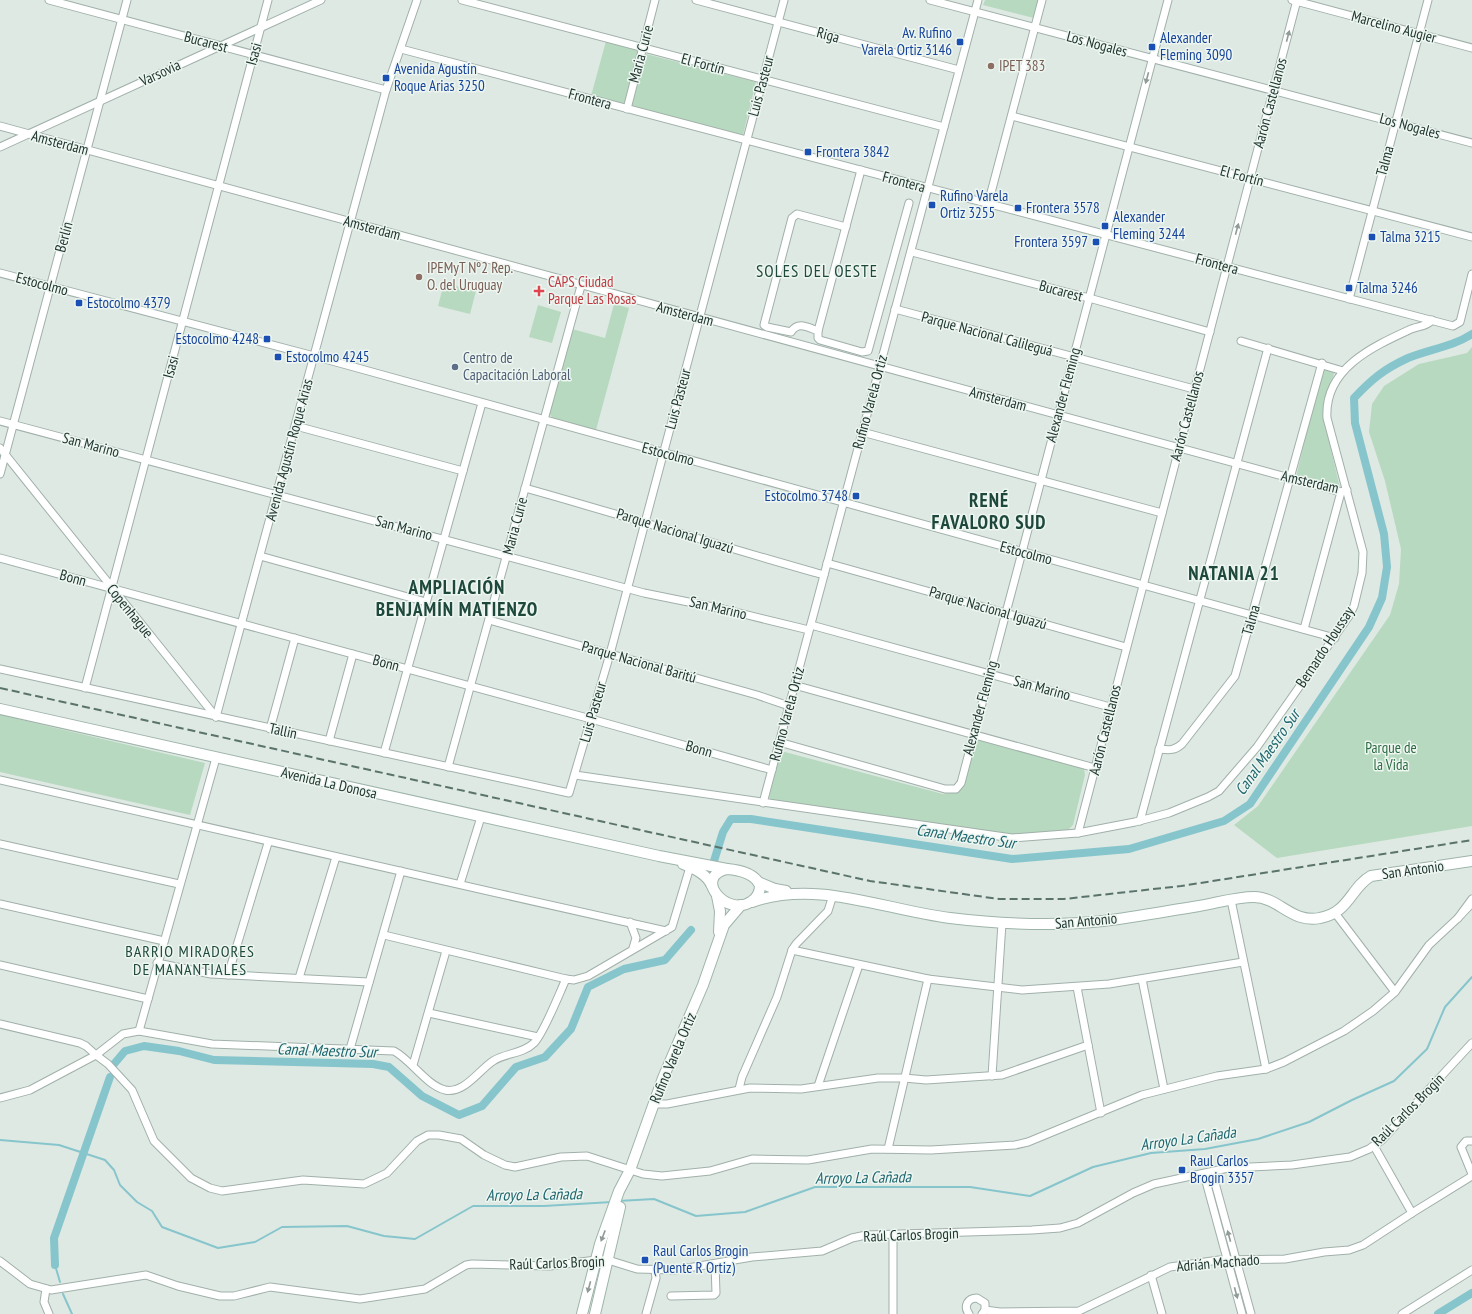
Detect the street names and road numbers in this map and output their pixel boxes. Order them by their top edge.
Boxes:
street label: Marcelino Augier [1350,6,1440,47]
street label: Riga [815,22,842,47]
street label: Maria Curie [624,23,657,85]
street label: Los Nogales [1065,26,1130,61]
street label: Bucarest [182,27,230,56]
street label: Isasi [241,40,266,67]
street label: El Fortín [679,49,727,78]
street label: Luis Pasteur [743,52,778,118]
street label: Varsovia [135,55,183,91]
street label: Aarón Castellanos [1248,56,1291,150]
street label: Frontera [567,84,614,113]
street label: Los Nogales [1378,108,1443,143]
street label: Amsterdam [29,126,91,159]
street label: Talma [1371,144,1398,178]
street label: El Fortín [1218,161,1266,190]
street label: Frontera [881,167,928,196]
street label: Amsterdam [341,211,403,244]
street label: Berlín [50,220,77,254]
street label: Frontera [1194,249,1241,278]
street label: Estocolmo [14,267,70,300]
street label: Bucarest [1037,276,1085,305]
street label: Amsterdam [654,297,716,330]
street label: Parque Nacional Calileguá [919,307,1055,360]
street label: Alexander Fleming [1041,345,1084,444]
street label: Isasi [158,353,183,380]
street label: Rufino Varela Ortiz [848,353,891,451]
street label: Luis Pasteur [660,365,695,431]
street label: Aarón Castellanos [1165,369,1208,463]
street label: Avenida Agustín Roque Arias [260,377,317,523]
street label: Amsterdam [967,382,1029,415]
street label: San Marino [61,428,122,461]
street label: Estocolmo [640,437,696,470]
street label: Amsterdam [1279,466,1341,497]
street label: Maria Curie [498,495,531,557]
street label: Parque Nacional Iguazú [614,504,736,557]
street label: San Marino [374,511,435,544]
street label: Estocolmo [998,536,1054,569]
street label: Bonn [58,565,88,590]
street label: Copenhague [103,580,158,642]
street label: Parque Nacional Iguazú [927,582,1049,633]
street label: San Marino [688,592,749,623]
street label: Talma [1237,602,1264,637]
street label: Bernardo Houssay [1291,602,1358,691]
street label: Parque Nacional Baritú [580,636,699,687]
street label: Bonn [371,650,401,675]
street label: Alexander Fleming [958,658,1001,757]
street label: Rufino Varela Ortiz [765,665,808,763]
street label: San Marino [1012,671,1073,704]
street label: Luis Pasteur [575,678,610,744]
street label: Aarón Castellanos [1084,683,1125,777]
street label: Tallin [267,718,299,743]
street label: Bonn [684,736,715,761]
street label: Avenida La Donosa [279,762,379,803]
street label: San Antonio [1381,856,1445,883]
street label: San Antonio [1054,908,1118,933]
street label: Rufino Varela Ortiz [645,1009,700,1106]
street label: Raúl Carlos Brogin [1367,1069,1448,1150]
street label: Raúl Carlos Brogin [863,1223,959,1246]
street label: Adrián Machado [1176,1249,1260,1276]
street label: Raúl Carlos Brogin [509,1251,605,1274]

